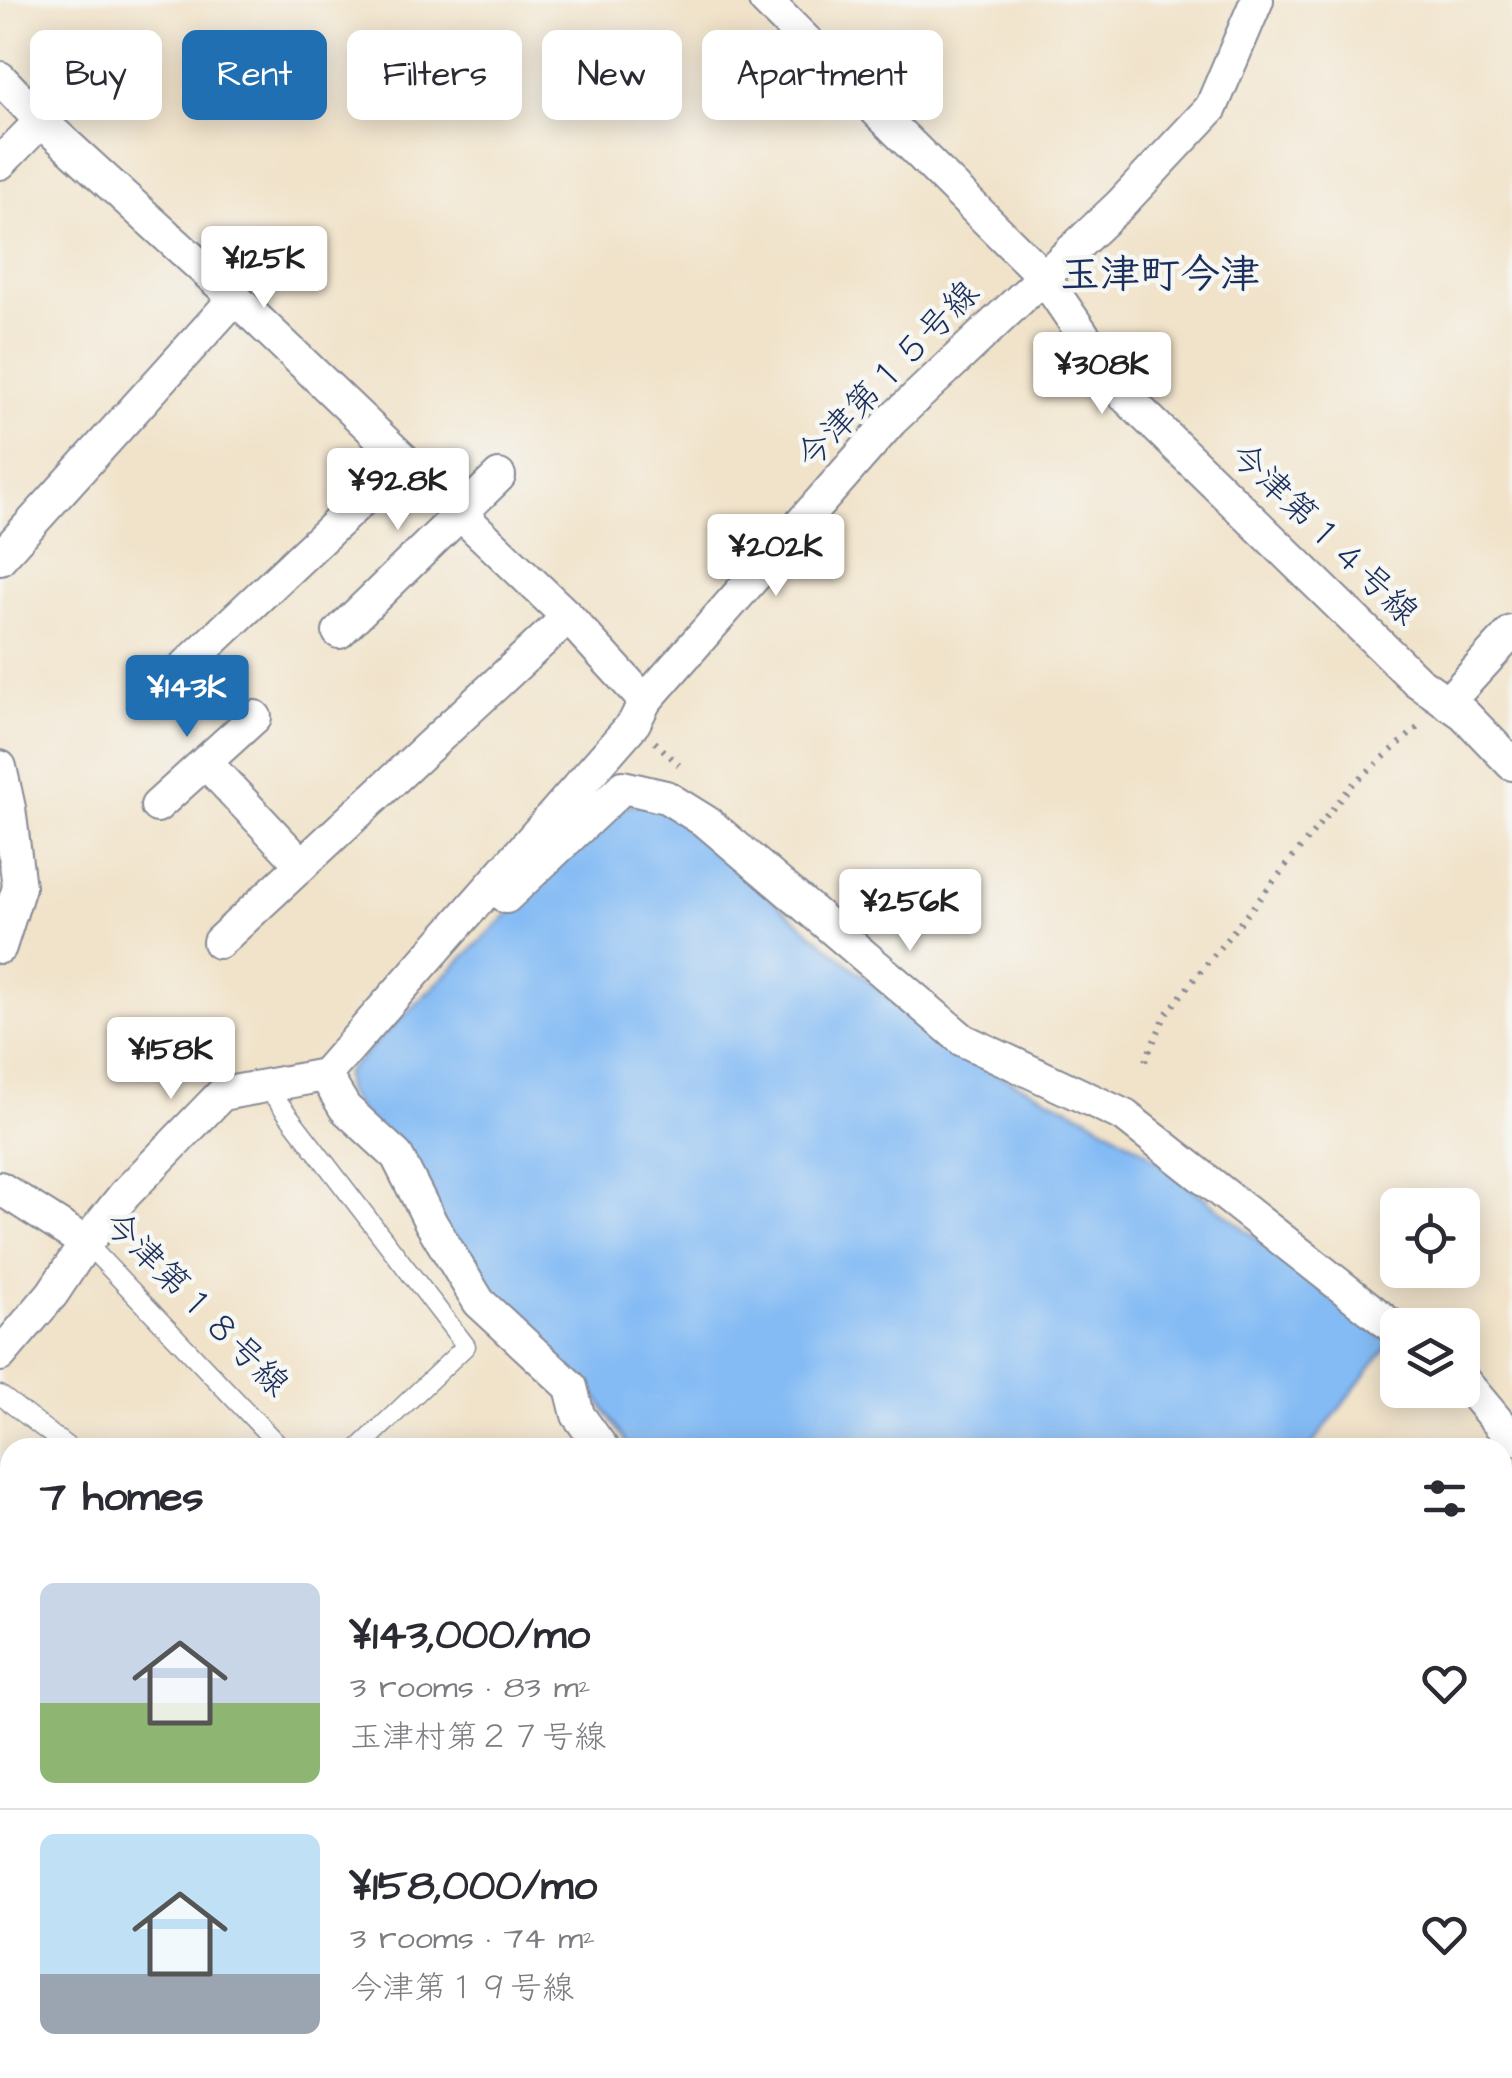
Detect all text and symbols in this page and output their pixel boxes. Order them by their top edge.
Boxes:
chip: Buy [30,30,162,120]
chip: Rent [182,30,327,120]
chip: Filters [347,30,522,120]
chip: New [542,30,682,120]
chip: Apartment [702,30,943,120]
pin: ¥125K [194,226,334,311]
text: ¥125K [223,236,305,281]
district label: 玉津町今津 [1060,248,1260,303]
street label: 今津第１５号線 [785,270,991,480]
pin: ¥308K [1032,332,1172,417]
text: ¥308K [1055,342,1149,387]
street label: 今津第１４号線 [1219,431,1429,637]
pin: ¥92.8K [317,448,479,533]
text: ¥92.8K [349,458,447,503]
pin: ¥202K [706,514,846,599]
text: ¥202K [729,524,823,569]
pin: ¥143K [117,655,257,740]
text: ¥143K [148,665,226,710]
pin: ¥256K [840,869,980,954]
text: ¥256K [861,879,959,924]
pin: ¥158K [101,1017,241,1102]
text: ¥158K [129,1027,213,1072]
map controls [1380,1188,1480,1408]
button: locate [1380,1188,1480,1288]
street label: 今津第１８号線 [92,1200,300,1408]
button: layers [1380,1308,1480,1408]
text: 7 homes [40,1469,204,1527]
icon: filters [1417,1471,1472,1526]
text: ¥143,000/mo [350,1607,590,1665]
icon: home [120,1623,240,1743]
icon: heart [1417,1656,1472,1711]
text: 3 rooms · 83 m² [350,1665,591,1710]
text: 玉津村第２７号線 [350,1715,606,1760]
text: ¥158,000/mo [350,1858,597,1916]
icon: home [120,1874,240,1994]
icon: heart [1417,1907,1472,1962]
text: 3 rooms · 74 m² [350,1916,595,1961]
text: 今津第１９号線 [350,1966,574,2011]

